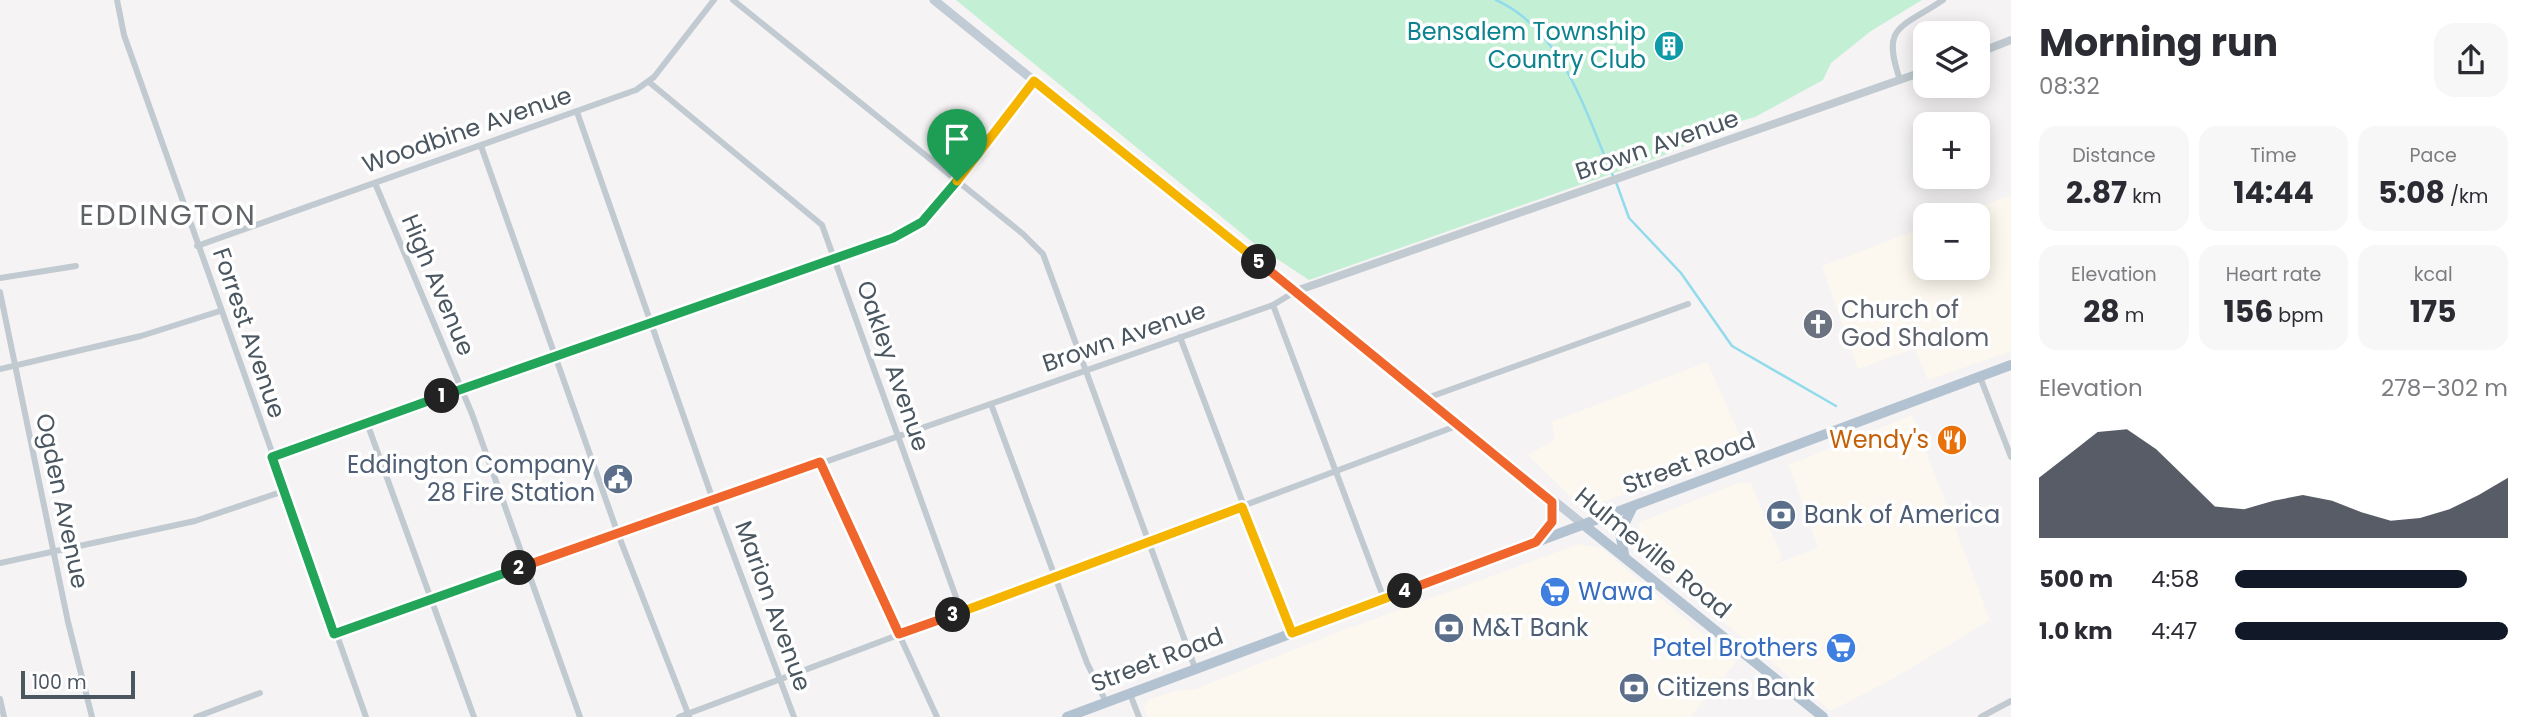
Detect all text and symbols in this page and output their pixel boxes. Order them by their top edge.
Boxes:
place label: Bensalem Township Country Club [1407,15,1646,76]
text: Morning run [2039,16,2278,69]
map controls [1913,21,1990,280]
button: layers [1913,21,1990,98]
button: share [2434,23,2508,97]
building icon: Bensalem Township Country Club [1652,29,1686,63]
text: 08:32 [2039,70,2100,102]
street label: Woodbine Avenue [358,78,576,181]
street label: Brown Avenue [1571,101,1743,188]
pin [927,109,987,181]
button: + [1913,112,1990,189]
icon: arrive [938,120,976,158]
text: Distance [2072,142,2155,169]
text: Time [2250,142,2297,169]
text: Pace [2410,142,2457,169]
text: 2.87 [2066,171,2127,214]
text: 14:44 [2233,171,2314,214]
text: 5:08 [2378,171,2445,214]
text: km [2127,183,2162,210]
text: /km [2445,183,2488,210]
district label: EDDINGTON [79,196,257,235]
button: − [1913,203,1990,280]
street label: High Avenue [394,209,483,361]
street label: Forrest Avenue [205,243,294,422]
pin: 5 [1242,244,1276,280]
text: 5 [1252,248,1265,275]
text: Elevation [2071,261,2157,288]
text: Heart rate [2226,261,2321,288]
text: kcal [2414,261,2453,288]
street label: Oakley Avenue [849,276,938,455]
text: 28 [2083,290,2120,333]
text: 156 [2223,290,2273,333]
text: 175 [2410,290,2457,333]
street label: Brown Avenue [1038,293,1210,380]
place label: Church of God Shalom [1841,293,1989,354]
text: m [2120,302,2144,329]
text: bpm [2273,302,2324,329]
church icon: Church of God Shalom [1801,307,1835,341]
text: Elevation [2039,372,2143,404]
text: 278–302 m [2381,372,2508,404]
pin: 1 [424,378,460,414]
text: 1 [438,382,445,409]
street label: Ogden Avenue [28,410,97,591]
street label: Street Road [1618,423,1760,502]
place label: Wendy's [1829,423,1929,456]
restaurant icon: Wendy's [1935,423,1969,457]
place label: Eddington Company 28 Fire Station [347,448,595,509]
public building icon: Eddington Company 28 Fire Station [601,462,635,496]
street label: Hulmeville Road [1568,479,1738,626]
bank icon: Bank of America [1764,498,1798,532]
place label: Bank of America [1804,498,2000,531]
street label: Marion Avenue [727,516,820,696]
pin: 2 [502,550,536,586]
text: 2 [513,554,524,581]
text: 500 m [2039,563,2113,595]
text: 4:58 [2151,563,2199,595]
pin: 4 [1388,574,1422,608]
supermarket icon: Wawa [1538,575,1572,609]
place label: Wawa [1578,575,1654,608]
text: 4 [1398,577,1411,604]
pin: 3 [936,598,970,632]
text: 3 [947,601,958,628]
bank icon: M&T Bank [1432,611,1466,645]
place label: M&T Bank [1472,611,1589,644]
text: 1.0 km [2039,615,2113,647]
text: 4:47 [2151,615,2197,647]
street label: Street Road [1086,619,1228,700]
place label: Patel Brothers [1652,631,1818,664]
supermarket icon: Patel Brothers [1824,631,1858,665]
scale bar [21,668,135,700]
text: 100 m [32,669,87,696]
bank icon: Citizens Bank [1617,671,1651,705]
place label: Citizens Bank [1657,671,1815,704]

